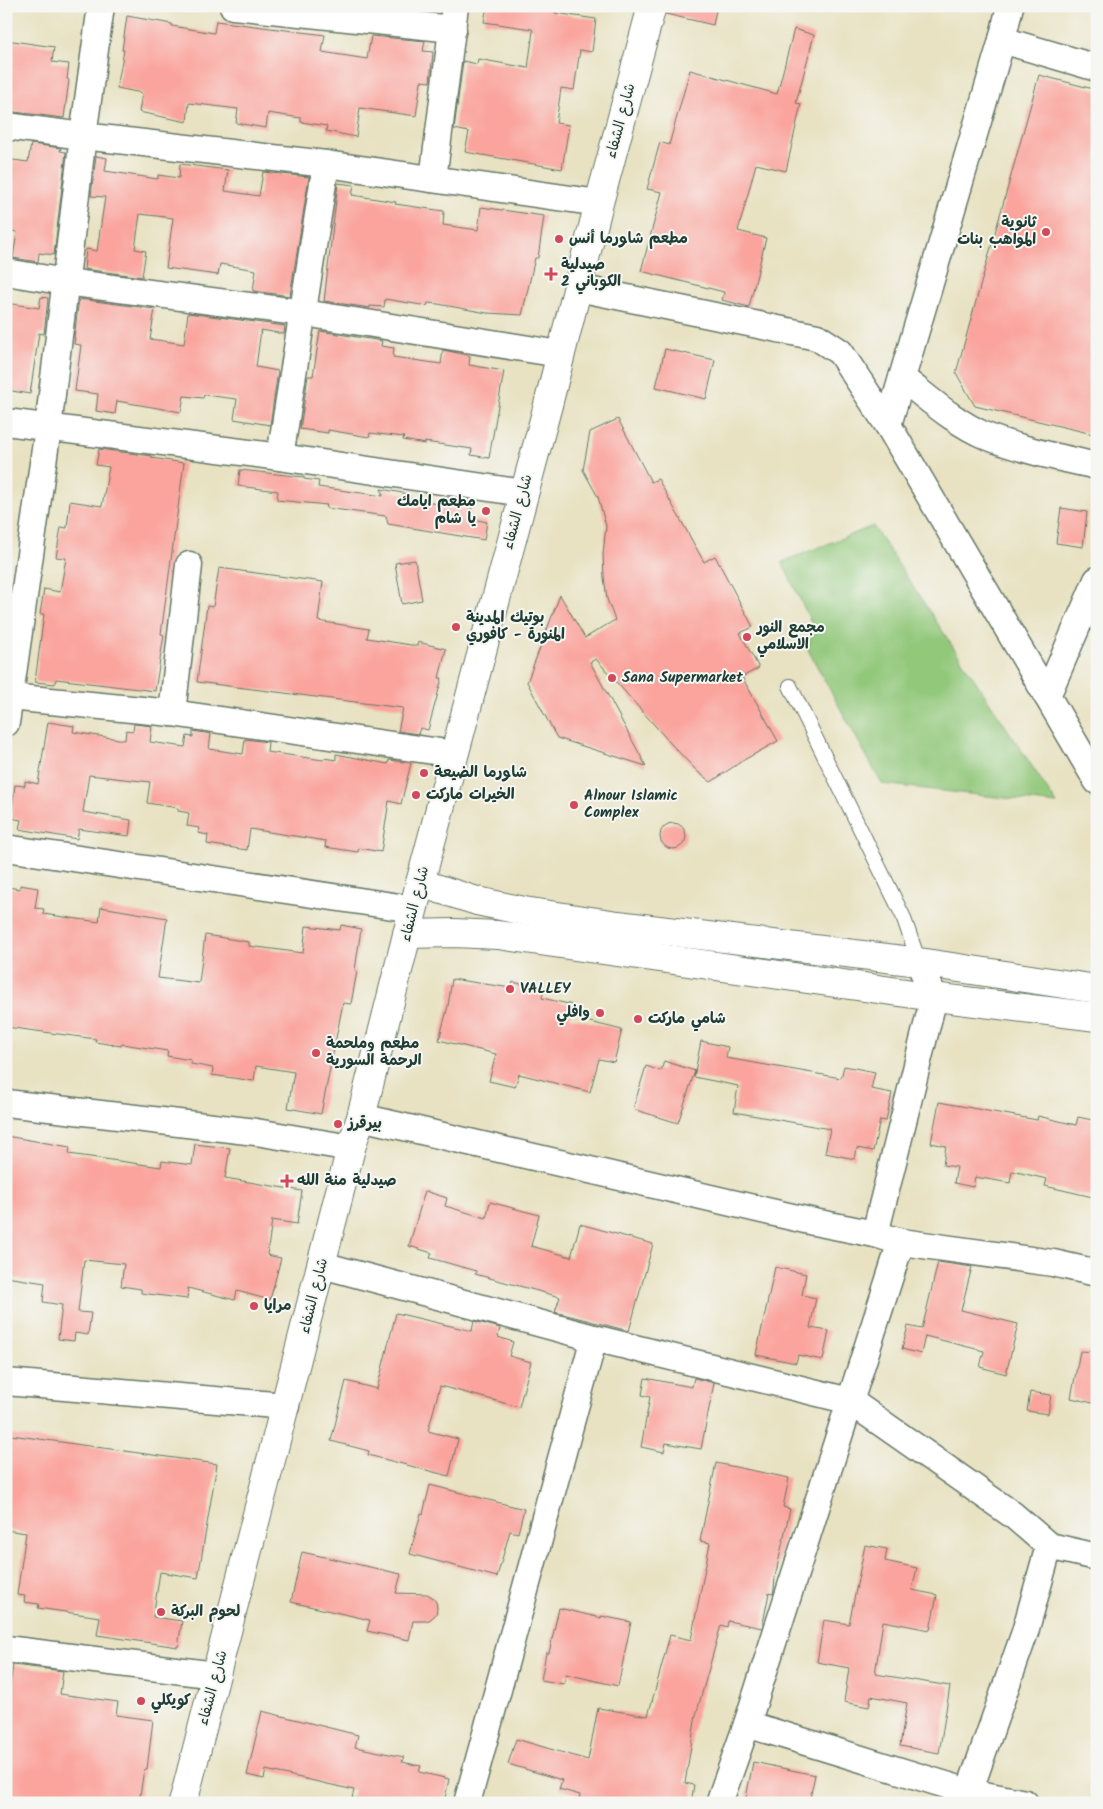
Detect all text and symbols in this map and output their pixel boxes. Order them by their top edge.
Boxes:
street label: شارع الشفاء [599,81,643,161]
place label: ثانوية المواهب بنات [957,211,1038,252]
marker: ثانوية المواهب بنات [1040,226,1052,238]
place label: مطعم شاورما أنس [569,227,688,251]
marker: مطعم شاورما أنس [553,233,565,245]
place label: صيدلية الكوباني 2 [561,253,621,295]
marker: صيدلية الكوباني 2 [545,268,557,280]
street label: شارع الشفاء [496,472,540,552]
place label: مطعم ايامك يا شام [397,490,477,531]
marker: مطعم ايامك يا شام [480,505,492,517]
place label: بوتيك المدينة المنورة - كافوري [466,606,565,647]
place label: مجمع النور الاسلامي [755,616,825,658]
marker: بوتيك المدينة المنورة - كافوري [450,621,462,633]
marker: مجمع النور الاسلامي [741,631,753,643]
place label: Sana Supermarket [622,666,743,690]
marker: Sana Supermarket [606,672,618,684]
place label: شاورما الضيعة [434,761,527,785]
marker: شاورما الضيعة [418,767,430,779]
place label: الخيرات ماركت [426,783,515,807]
place label: Alnour Islamic Complex [584,784,678,825]
marker: الخيرات ماركت [410,789,422,801]
marker: Alnour Islamic Complex [568,799,580,811]
street label: شارع الشفاء [394,864,436,944]
place label: VALLEY [520,977,572,1001]
marker: VALLEY [504,983,516,995]
place label: وافلي [556,1001,590,1026]
marker: وافلي [594,1007,606,1019]
place label: شامي ماركت [648,1007,726,1032]
marker: شامي ماركت [632,1013,644,1025]
place label: مطعم وملحمة الرحمة السورية [326,1032,422,1073]
marker: مطعم وملحمة الرحمة السورية [310,1047,322,1059]
place label: بيرقرز [346,1112,382,1136]
marker: بيرقرز [332,1118,344,1130]
place label: صيدلية منة الله [297,1169,396,1193]
marker: صيدلية منة الله [281,1175,293,1187]
street label: شارع الشفاء [293,1256,335,1336]
place label: مرايا [264,1294,292,1318]
marker: مرايا [248,1300,260,1312]
place label: لحوم البركة [171,1600,240,1624]
marker: لحوم البركة [155,1606,167,1618]
street label: شارع الشفاء [191,1648,235,1728]
place label: كويكلي [151,1689,191,1714]
marker: كويكلي [135,1695,147,1707]

